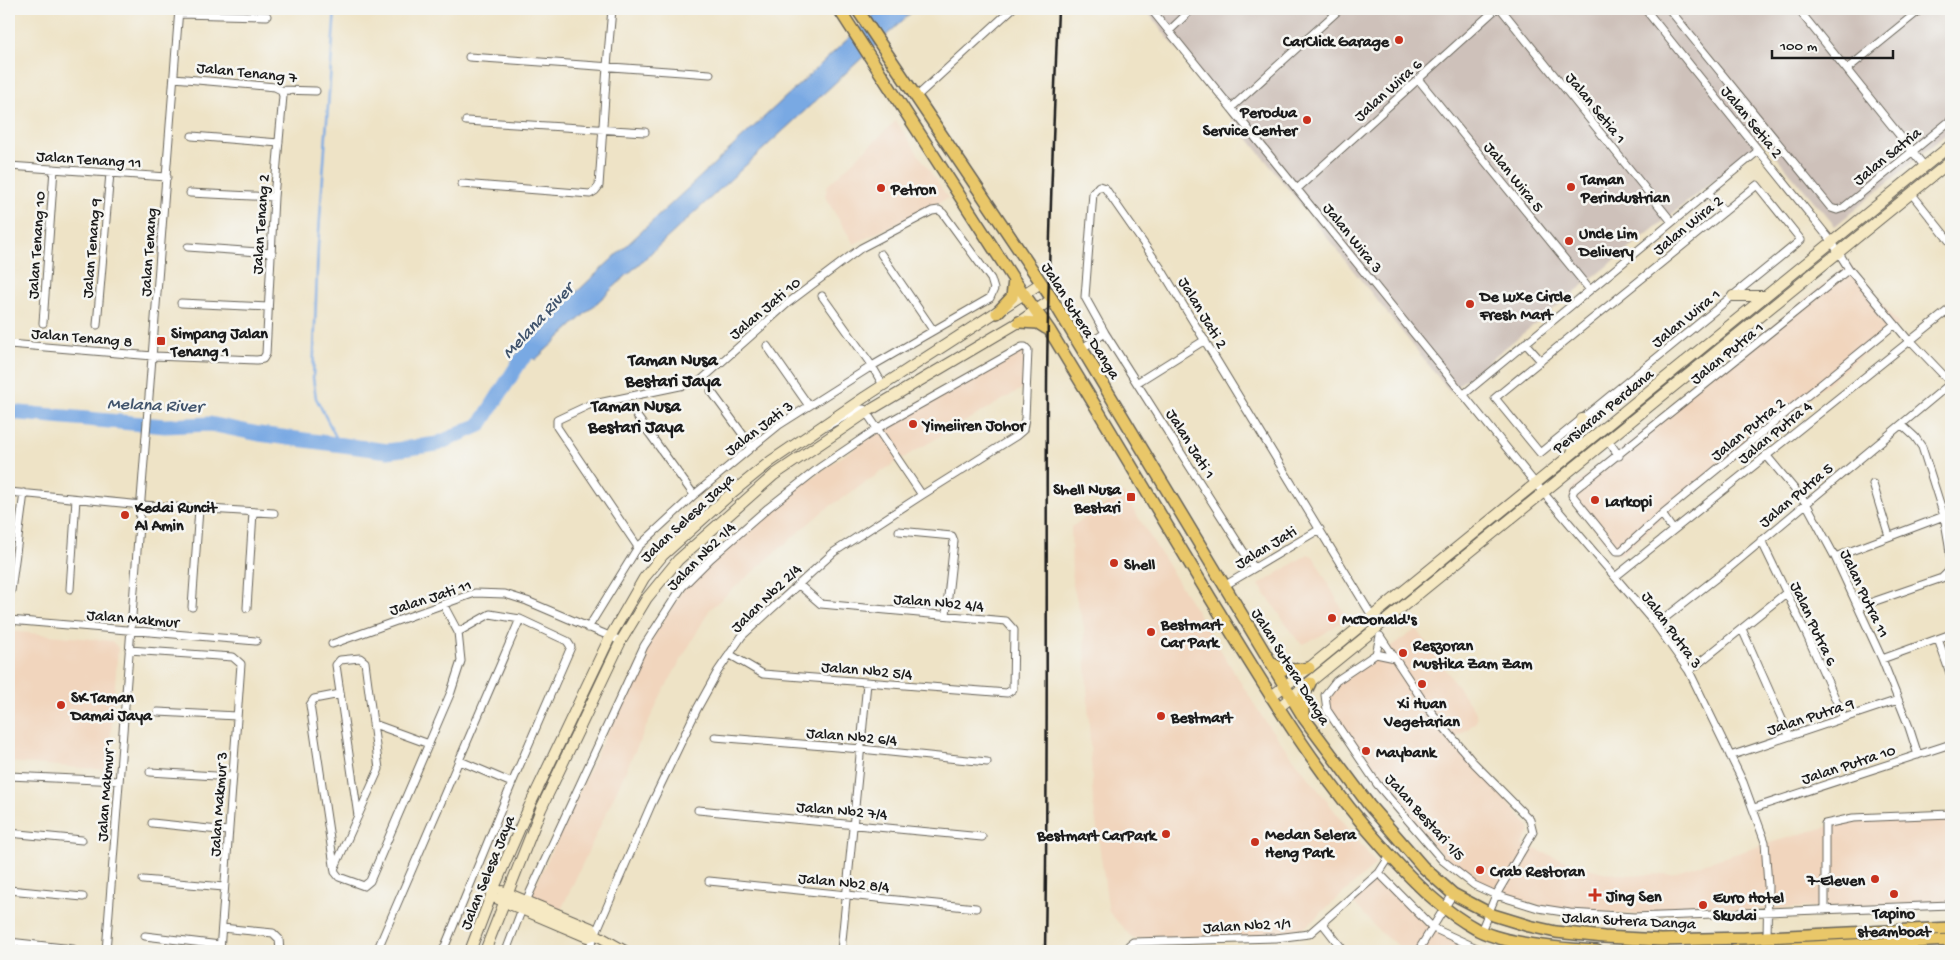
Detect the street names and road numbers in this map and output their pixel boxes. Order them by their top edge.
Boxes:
street label: Jalan Wira 6 [1352,56,1428,127]
street label: Jalan Tenang 7 [195,60,298,89]
street label: Jalan Setia 1 [1560,70,1629,149]
street label: Jalan Setia 2 [1715,83,1785,163]
street label: Jalan Satria [1850,124,1927,191]
street label: Jalan Wira 5 [1478,139,1546,217]
street label: Jalan Tenang 11 [35,148,142,175]
street label: Jalan Tenang 2 [250,173,275,275]
street label: Jalan Tenang 10 [25,191,52,300]
street label: Jalan Wira 2 [1650,193,1728,261]
street label: Jalan Tenang 9 [80,197,107,299]
street label: Jalan Wira 3 [1317,200,1385,278]
street label: Jalan Tenang [138,207,163,297]
street label: Jalan Sutera Danga [1035,260,1123,385]
street label: Jalan Jati 10 [726,274,806,345]
street label: Jalan Jati 2 [1172,275,1230,353]
street label: Jalan Wira 1 [1649,286,1725,353]
street label: Jalan Putra 1 [1688,319,1769,390]
street label: Jalan Tenang 8 [30,326,133,353]
street label: Persiaran Perdana [1549,365,1659,460]
street label: Jalan Putra 2 [1708,395,1790,466]
street label: Jalan Jati 3 [722,398,798,462]
street label: Jalan Putra 4 [1735,398,1817,469]
street label: Jalan Jati 1 [1160,406,1218,483]
street label: Jalan Putra 5 [1756,460,1838,533]
street label: Jalan Selesa Jaya [638,470,740,568]
street label: Jalan Nb2 1/4 [664,519,741,596]
street label: Jalan Jati [1233,523,1301,575]
street label: Jalan Putra 11 [1834,547,1892,642]
street label: Jalan Nb2 2/4 [728,561,807,638]
street label: Jalan Jati 11 [388,577,475,622]
street label: Jalan Putra 6 [1784,579,1840,670]
street label: Jalan Putra 3 [1636,589,1705,673]
street label: Jalan Nb2 4/4 [893,591,985,618]
street label: Jalan Sutera Danga [1245,606,1333,731]
street label: Jalan Makmur [86,607,181,634]
street label: Jalan Nb2 5/4 [820,659,914,686]
street label: Jalan Putra 9 [1765,695,1857,741]
street label: Jalan Nb2 6/4 [805,725,898,752]
street label: Jalan Makmur 1 [94,738,121,842]
street label: Jalan Putra 10 [1800,742,1899,790]
street label: Jalan Makmur 3 [207,751,234,857]
street label: Jalan Bestari 1/5 [1379,771,1467,866]
street label: Jalan Nb2 7/4 [795,799,888,826]
street label: Jalan Selesa Jaya [458,812,521,933]
street label: Jalan Nb2 8/4 [797,870,891,899]
street label: Jalan Sutera Danga [1561,909,1697,936]
street label: Jalan Nb2 1/1 [1203,916,1292,939]

